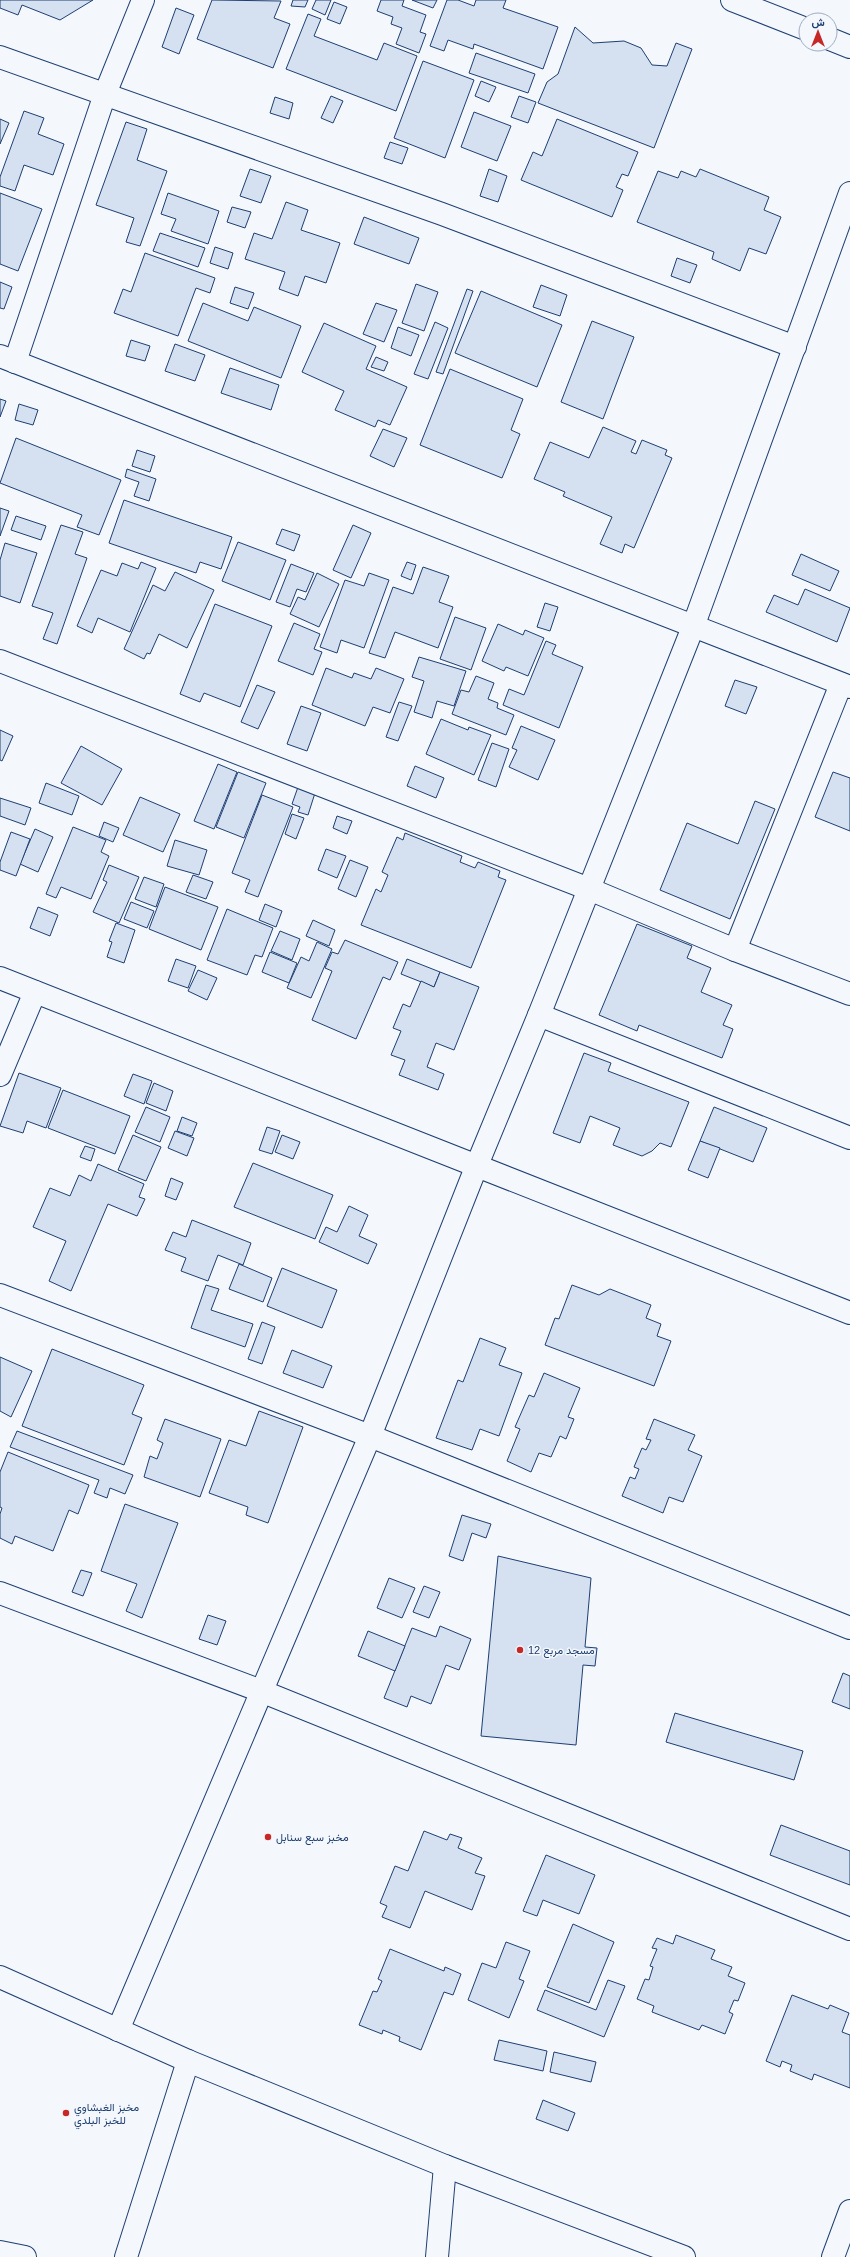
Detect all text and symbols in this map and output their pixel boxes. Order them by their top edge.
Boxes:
north arrow [798,12,838,52]
text: ش [811,16,825,29]
place label: مسجد مربع 12 [528,1644,595,1658]
marker: مسجد مربع 12 [515,1645,525,1655]
place label: مخبز سبع سنابل [276,1831,349,1845]
marker: مخبز سبع سنابل [263,1832,273,1842]
place label: مخبز الغبشاوي للخبز البلدي [74,2101,139,2130]
marker: مخبز الغبشاوي للخبز البلدي [61,2108,71,2118]

